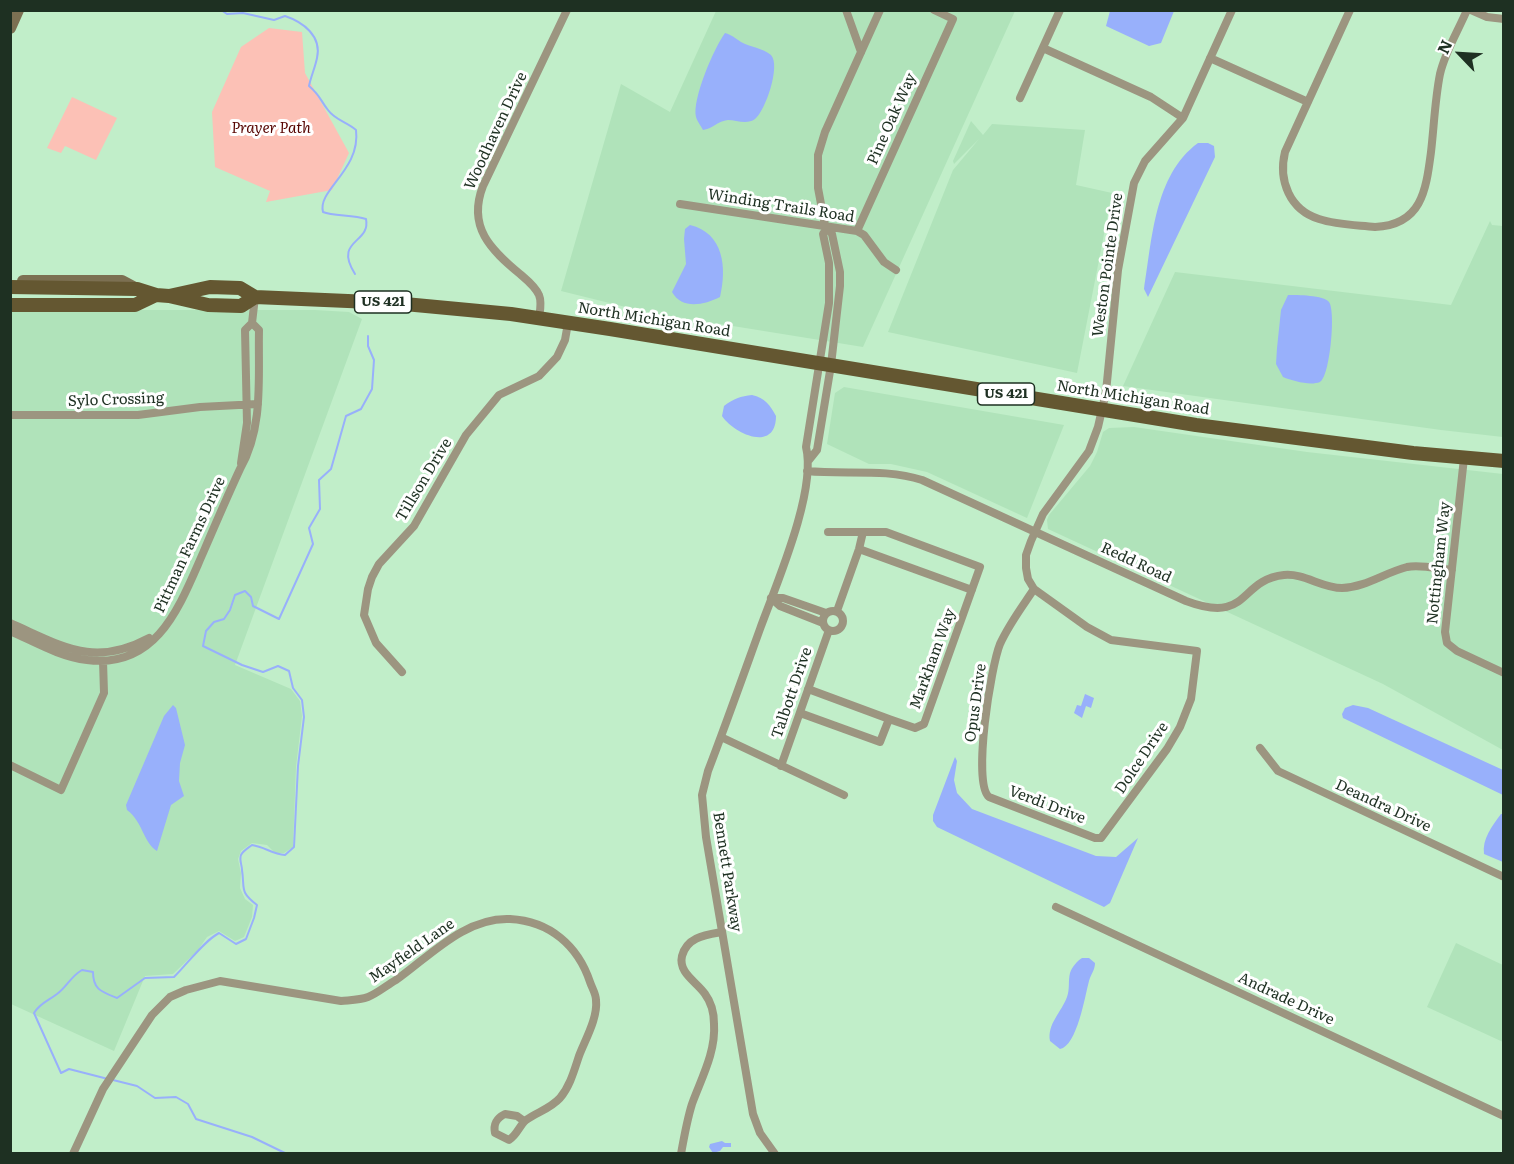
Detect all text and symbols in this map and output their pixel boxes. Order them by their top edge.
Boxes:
north arrow [1430,24,1490,84]
text: N [1430,35,1457,58]
street label: Woodhaven Drive [461,69,531,193]
street label: Pine Oak Way [864,70,920,168]
park label: Prayer Path [231,120,311,138]
street label: Winding Trails Road [706,185,856,227]
street label: Weston Pointe Drive [1089,192,1127,338]
road number: US 421 [354,291,412,313]
street label: North Michigan Road [576,299,732,341]
street label: North Michigan Road [1055,377,1211,419]
road number: US 421 [978,383,1034,405]
street label: Sylo Crossing [68,389,164,411]
street label: Tillson Drive [392,435,456,525]
street label: Pittman Farms Drive [151,474,229,616]
street label: Nottingham Way [1424,501,1454,625]
street label: Redd Road [1098,539,1174,587]
street label: Markham Way [906,606,960,712]
street label: Talbott Drive [768,645,816,741]
street label: Opus Drive [962,662,990,744]
street label: Dolce Drive [1111,719,1173,797]
street label: Deandra Drive [1332,776,1434,836]
street label: Verdi Drive [1006,782,1088,828]
street label: Bennett Parkway [709,811,745,933]
street label: Mayfield Lane [366,915,458,987]
street label: Andrade Drive [1235,969,1337,1029]

